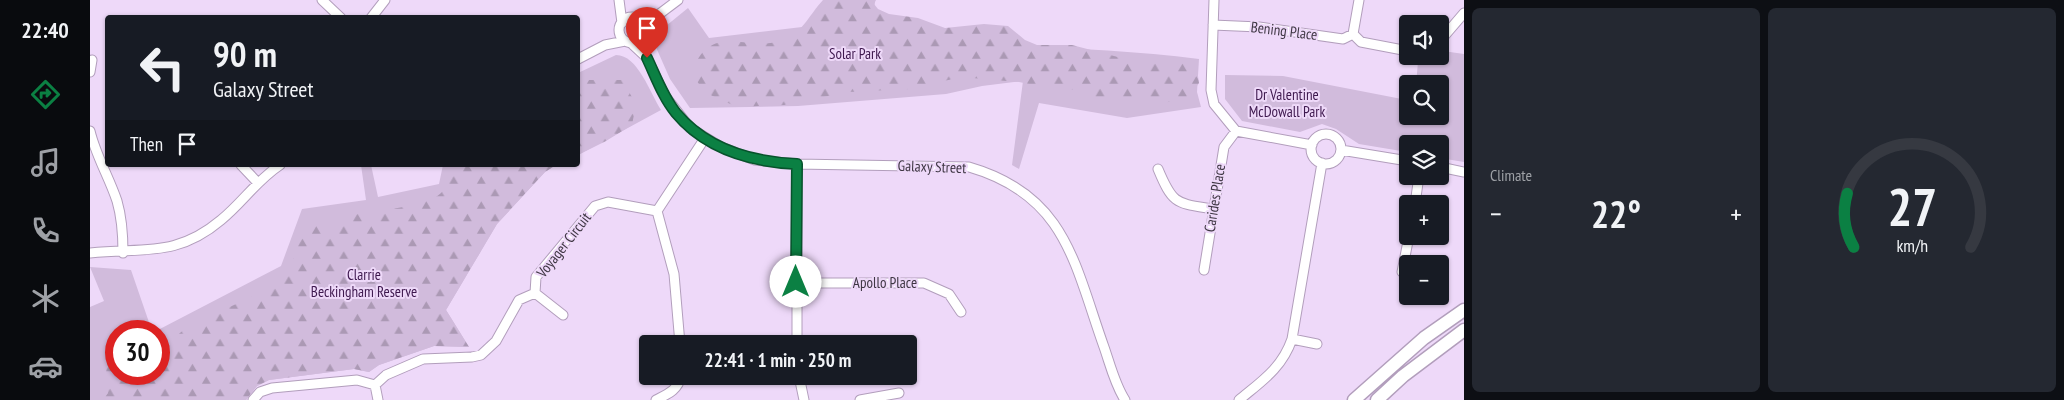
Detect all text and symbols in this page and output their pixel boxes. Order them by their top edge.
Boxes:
pin [626,7,668,58]
icon: arrive [633,14,661,42]
map controls [1399,15,1449,305]
button: sound [1399,15,1449,65]
text: 22:40 [21,16,69,44]
street label: Bening Place [1250,17,1318,44]
text: 90 m [213,31,277,77]
icon: left [130,35,195,100]
park label: Solar Park [829,44,881,63]
text: Galaxy Street [213,75,313,103]
button: search [1399,75,1449,125]
icon: directions [28,77,63,112]
park label: Dr Valentine McDowall Park [1249,85,1325,121]
icon: arrive [173,130,201,158]
text: Then [130,132,163,156]
button: layers [1399,135,1449,185]
icon: music [28,145,63,180]
street label: Galaxy Street [897,156,967,177]
street label: Carides Place [1200,163,1229,233]
text: Climate [1490,165,1532,185]
text: 27 [1887,173,1937,240]
text: 22° [1591,189,1641,238]
button: + [1399,195,1449,245]
text: − [1490,195,1502,232]
text: + [1730,195,1742,232]
street label: Voyager Circuit [532,208,595,282]
icon: phone [28,213,63,248]
text: km/h [1896,234,1928,257]
position arrow [769,255,821,307]
button: − [1399,255,1449,305]
park label: Clarrie Beckingham Reserve [311,265,417,301]
street label: Apollo Place [853,273,917,292]
icon: climate [28,281,63,316]
speed limit sign: 30 [105,320,170,385]
text: 22:41 · 1 min · 250 m [705,348,851,372]
icon: car [28,349,63,384]

